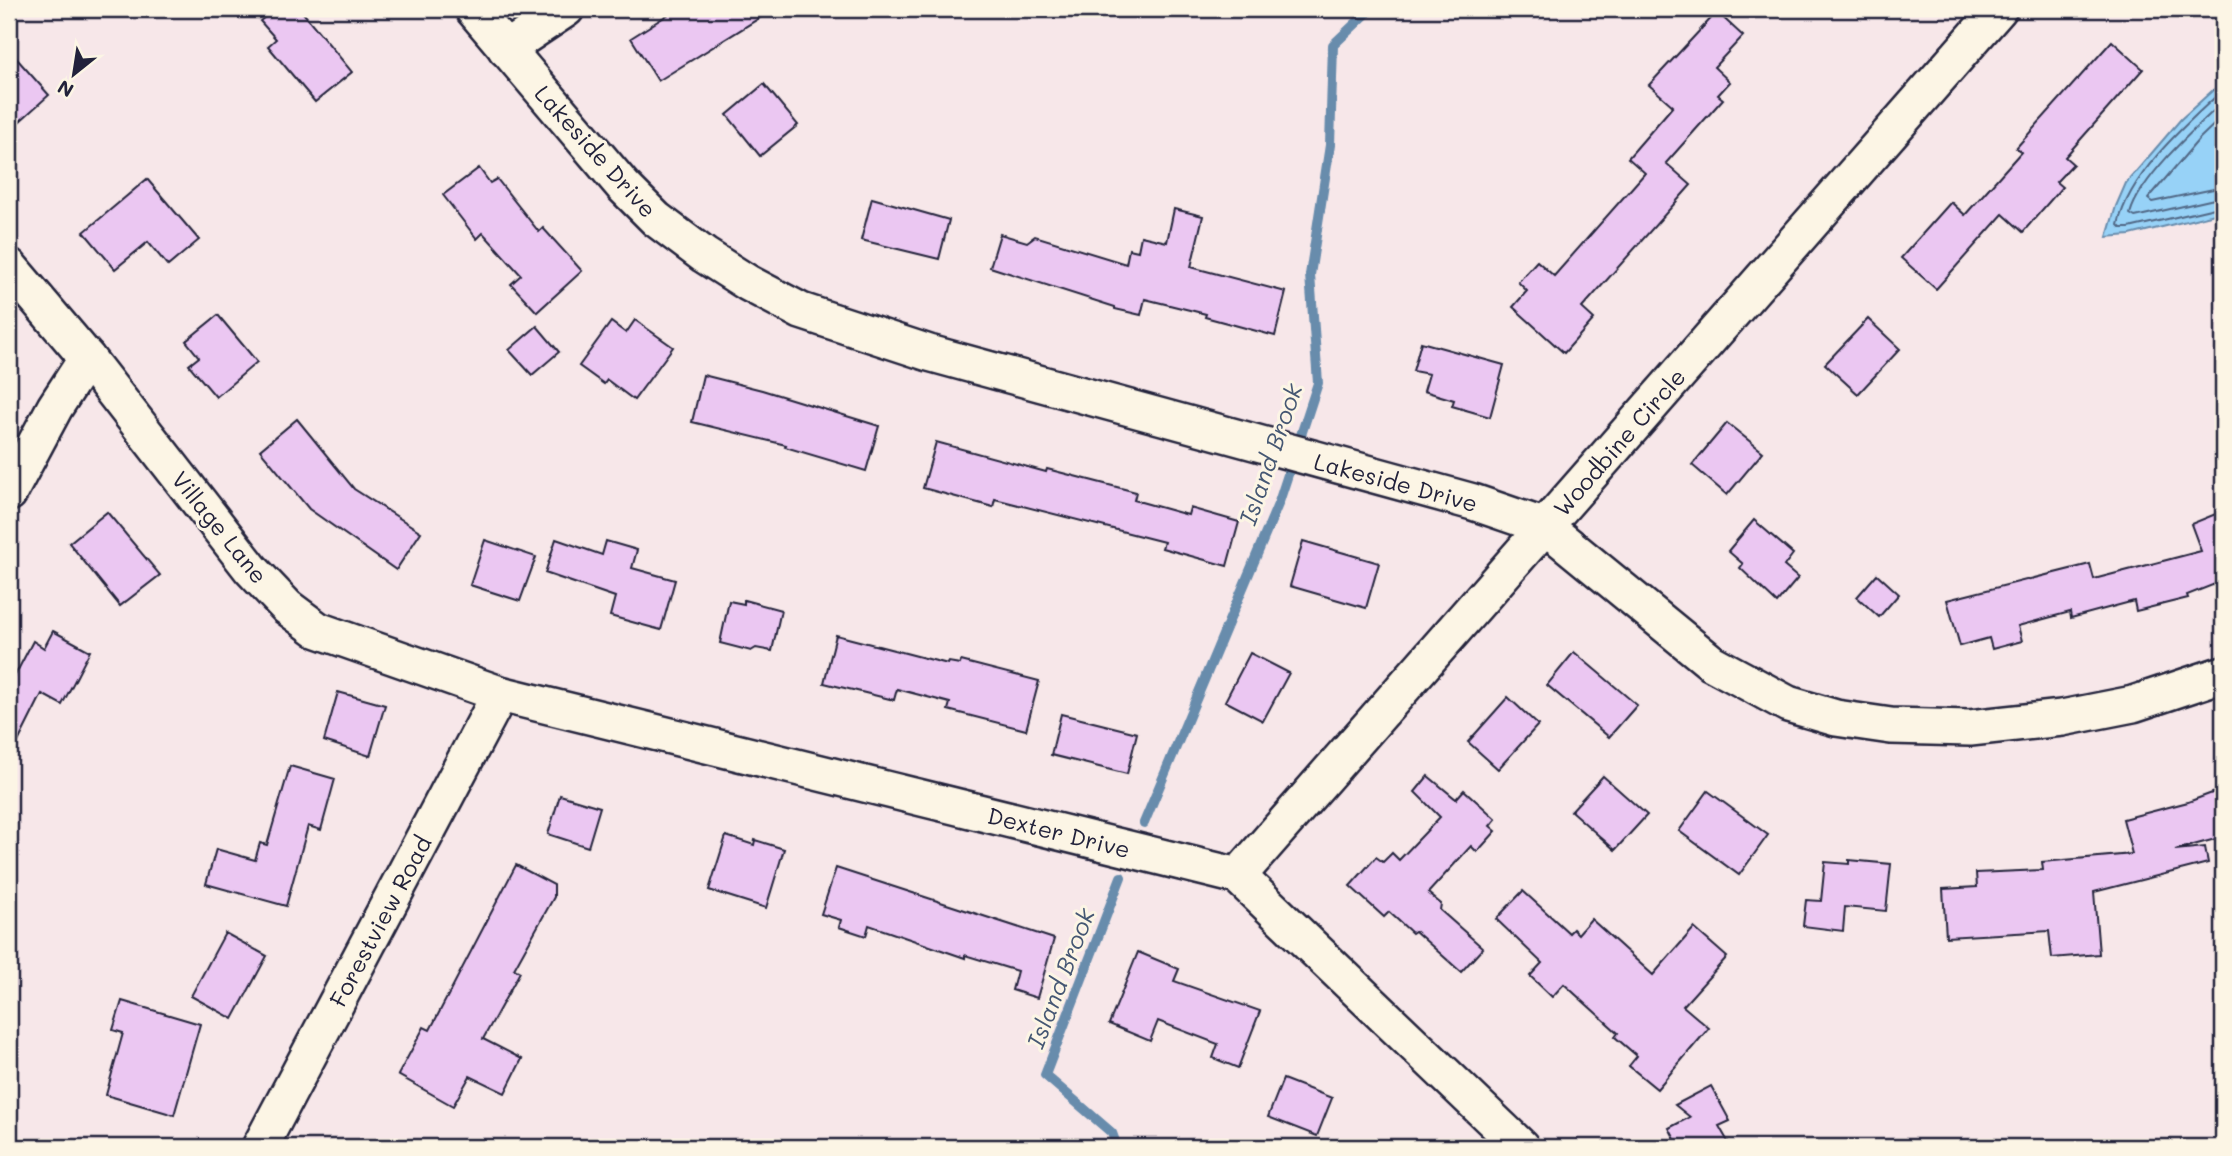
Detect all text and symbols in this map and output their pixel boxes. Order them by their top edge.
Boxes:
north arrow [38,38,108,108]
text: N [53,75,78,104]
street label: Lakeside Drive [529,79,663,223]
street label: Woodbine Circle [1546,362,1692,522]
water label: Island Brook [1231,378,1309,529]
street label: Lakeside Drive [1311,446,1481,518]
street label: Village Lane [166,465,274,589]
street label: Dexter Drive [985,800,1133,864]
street label: Forestview Road [322,830,438,1012]
water label: Island Brook [1019,902,1101,1052]

